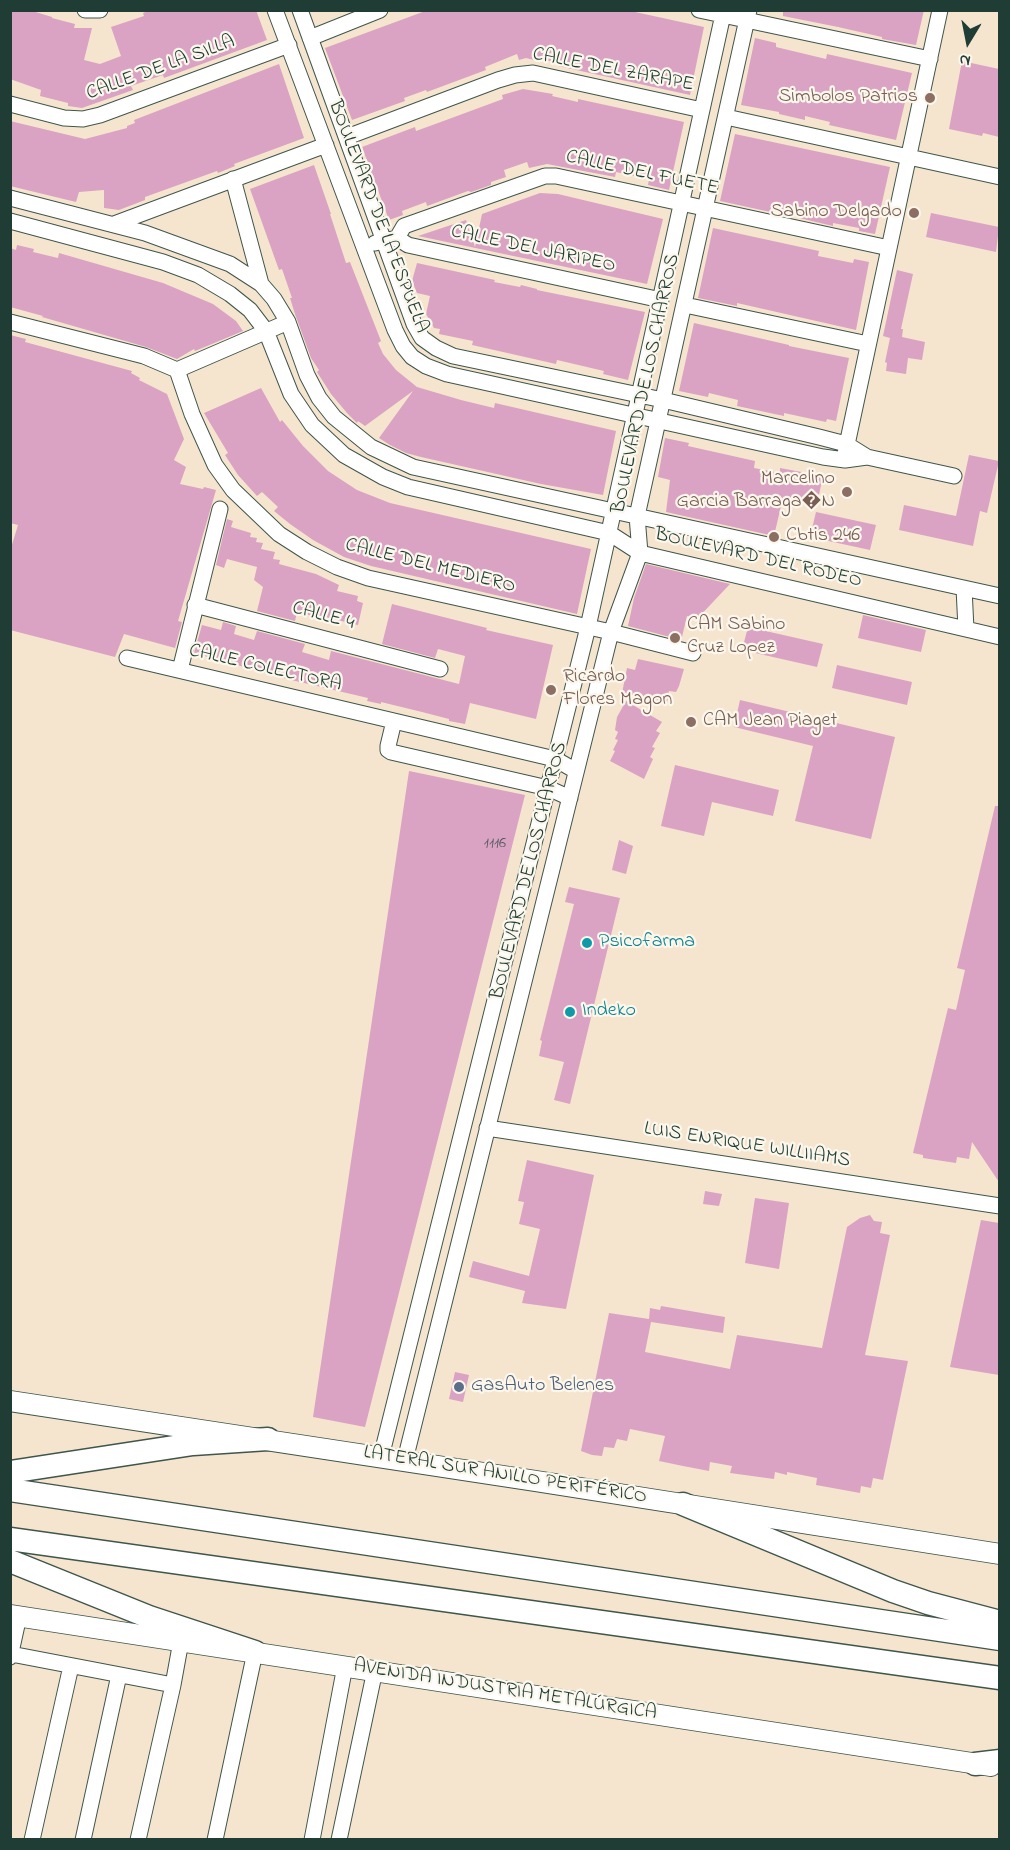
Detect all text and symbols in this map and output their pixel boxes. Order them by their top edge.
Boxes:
north arrow [938,12,998,72]
street label: CALLE DE LA SILLA [83,31,239,107]
street label: CALLE DEL ZARAPE [530,44,696,98]
text: N [957,47,972,72]
place label: Simbolos Patrios [778,86,918,110]
marker: Simbolos Patrios [923,91,937,105]
street label: BOULEVARD DE LA ESPUELA [321,97,433,337]
street label: CALLE DEL FUETE [563,146,721,202]
place label: Sabino Delgado [771,201,902,225]
marker: Sabino Delgado [907,206,921,220]
street label: CALLE DEL JARIPEO [448,221,618,279]
street label: BOULEVARD DE LOS CHARROS [608,252,686,516]
place label: Marcelino Garcia Barraga�N [676,468,835,515]
marker: Marcelino Garcia Barraga�N [840,485,854,499]
street label: BOULEVARD DEL RODEO [652,523,864,595]
place label: Cbtis 246 [786,525,860,549]
marker: Cbtis 246 [767,530,781,544]
street label: CALLE DEL MEDIERO [342,534,518,600]
street label: CALLE 4 [289,597,357,637]
place label: CAM Sabino Cruz Lopez [687,614,785,661]
marker: CAM Sabino Cruz Lopez [668,631,682,645]
street label: CALLE COLECTORA [186,640,344,698]
place label: Ricardo Flores Magon [563,666,672,713]
marker: Ricardo Flores Magon [544,683,558,697]
place label: CAM Jean Piaget [703,710,837,734]
marker: CAM Jean Piaget [684,715,698,729]
street label: BOULEVARD DE LOS CHARROS [486,740,574,1002]
house number: 1116 [484,834,506,854]
place label: Psicofarma [599,931,695,955]
marker: Psicofarma [580,936,594,950]
place label: Indeko [582,1000,636,1024]
marker: Indeko [563,1005,577,1019]
street label: LUIS ENRIQUE WILLIIAMS [642,1118,852,1174]
place label: GasAuto Belenes [471,1375,614,1399]
marker: GasAuto Belenes [452,1380,466,1394]
street label: LATERAL SUR ANILLO PERIFÉRICO [362,1442,648,1510]
street label: AVENIDA INDUSTRIA METALÚRGICA [352,1655,658,1727]

